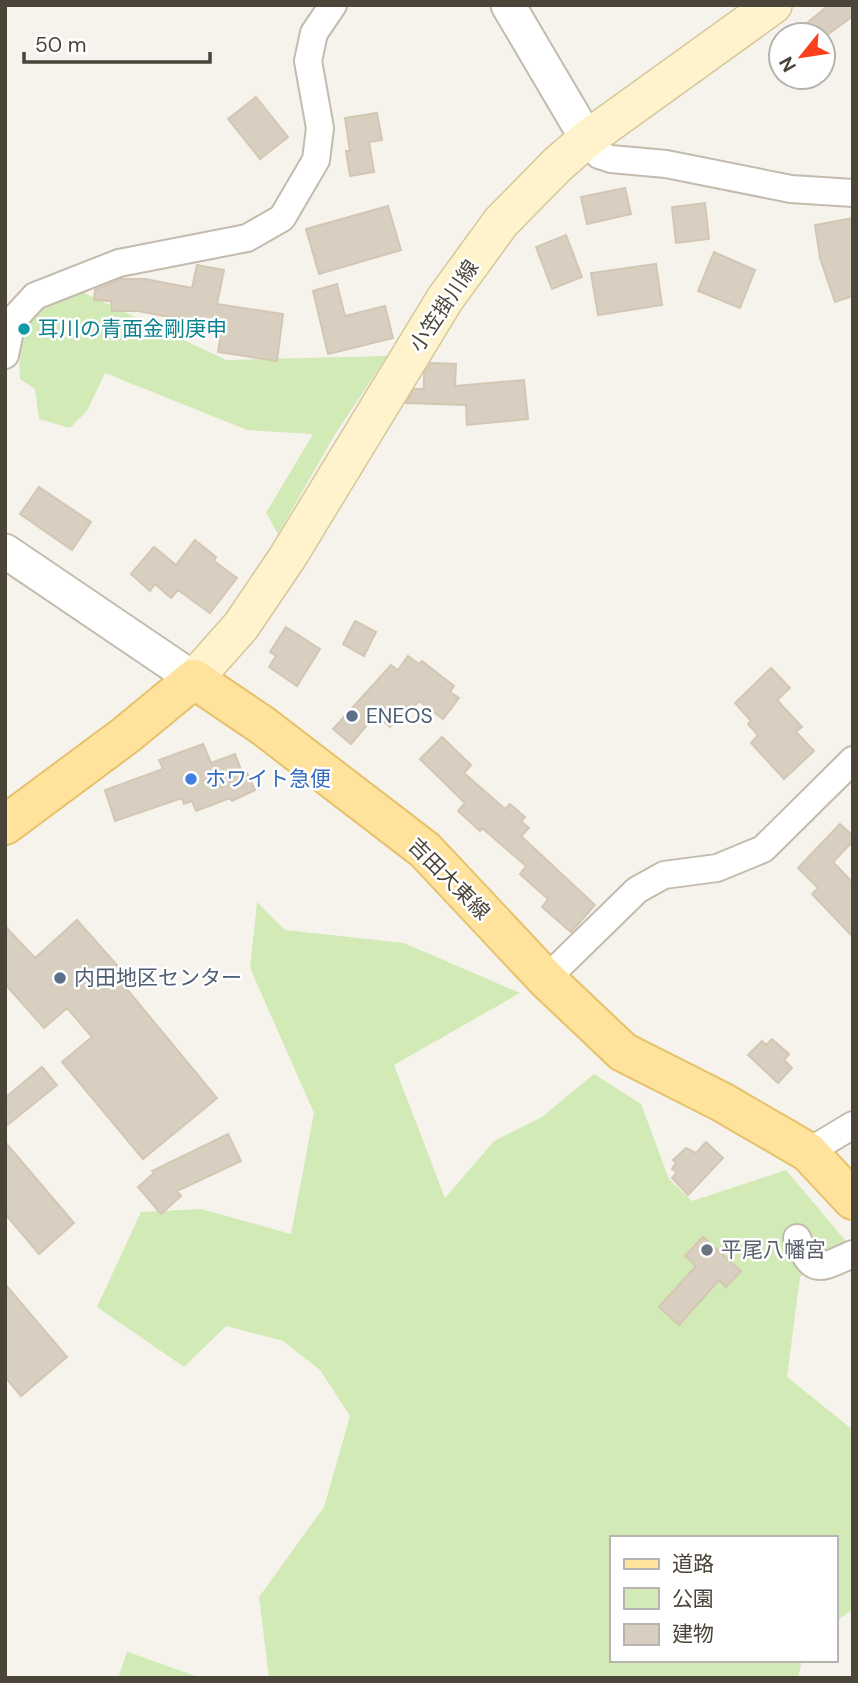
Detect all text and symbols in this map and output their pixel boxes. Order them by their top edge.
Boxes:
scale bar [24,21,210,65]
north arrow [767,21,837,91]
text: 50 m [35,31,86,59]
text: N [773,52,802,77]
street label: 小笠掛川線 [403,255,485,357]
place label: 耳川の青面金剛庚申 [38,315,227,343]
marker: 耳川の青面金剛庚申 [16,321,32,337]
place label: ENEOS [366,702,433,730]
marker: ENEOS [344,708,360,724]
place label: ホワイト急便 [205,765,331,793]
marker: ホワイト急便 [183,771,199,787]
street label: 吉田大東線 [402,832,496,926]
place label: 内田地区センター [74,964,242,992]
marker: 内田地区センター [52,970,68,986]
place label: 平尾八幡宮 [721,1236,826,1264]
marker: 平尾八幡宮 [699,1242,715,1258]
legend [610,1536,837,1662]
text: 道路 [672,1550,714,1578]
text: 公園 [672,1585,714,1613]
text: 建物 [672,1620,714,1648]

